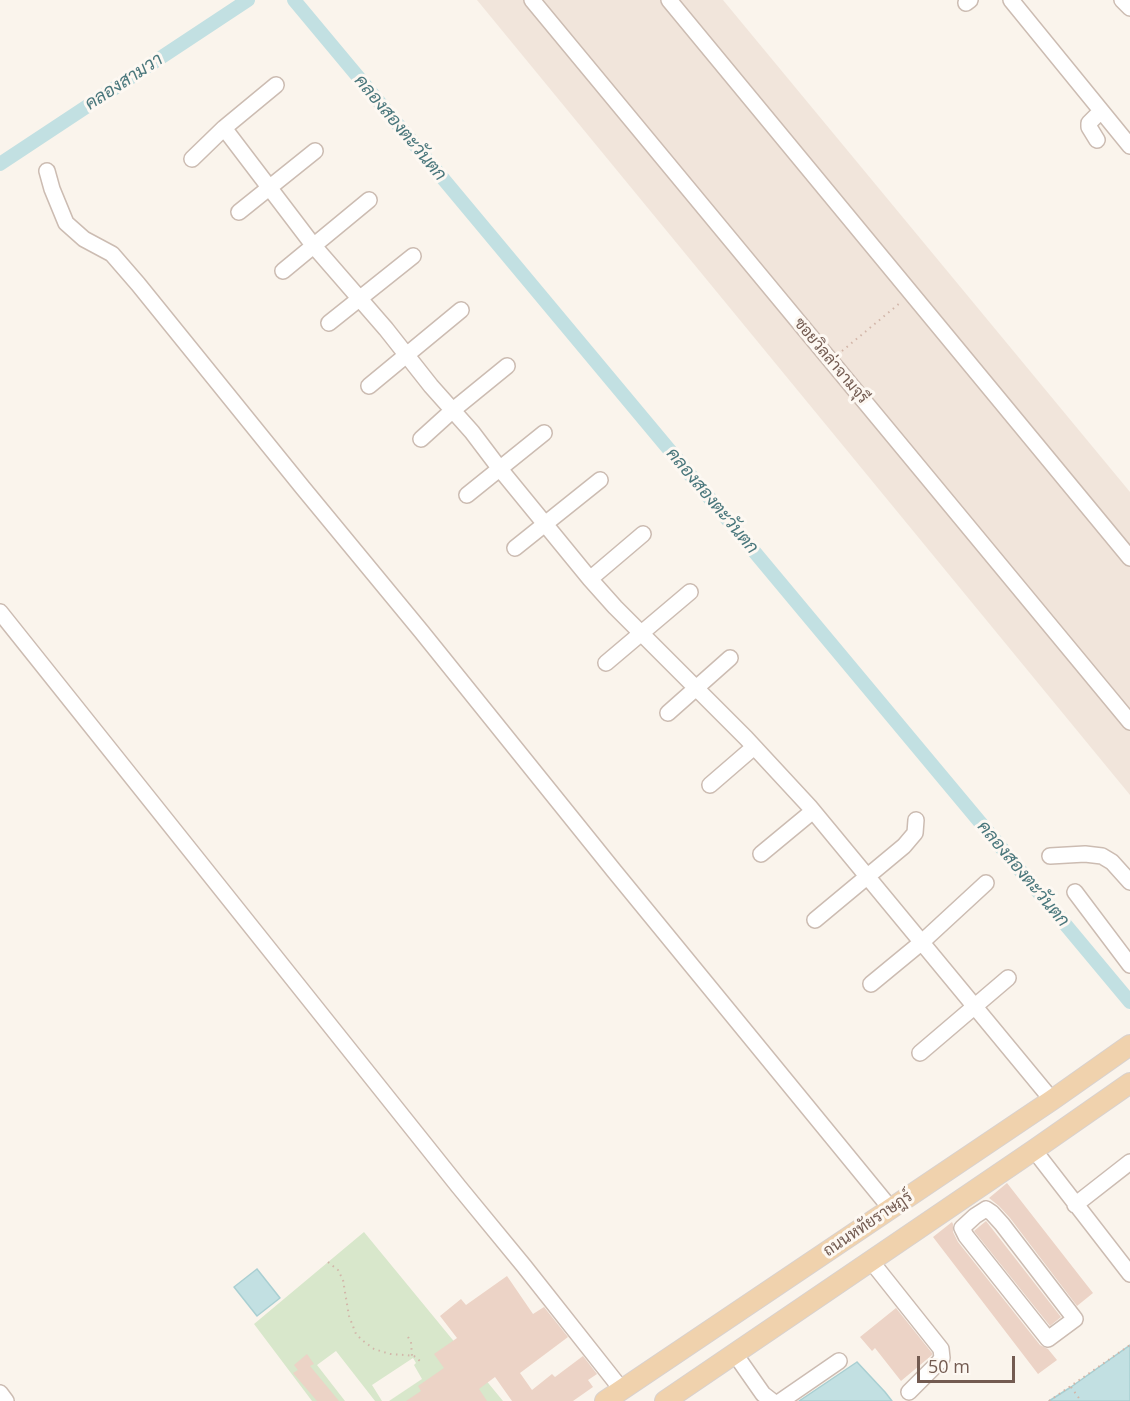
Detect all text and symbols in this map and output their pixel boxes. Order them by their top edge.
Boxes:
water label: คลองสามวา [81,49,167,115]
water label: คลองสองตะวันตก [349,71,451,185]
street label: ซอยวิลล่าจามจุรี [790,314,872,408]
water label: คลองสองตะวันตก [661,444,763,558]
water label: คลองสองตะวันตก [972,817,1074,931]
street label: ถนนหทัยราษฎร์ [820,1187,916,1261]
scale bar [920,1344,1018,1382]
text: 50 m [928,1354,970,1378]

